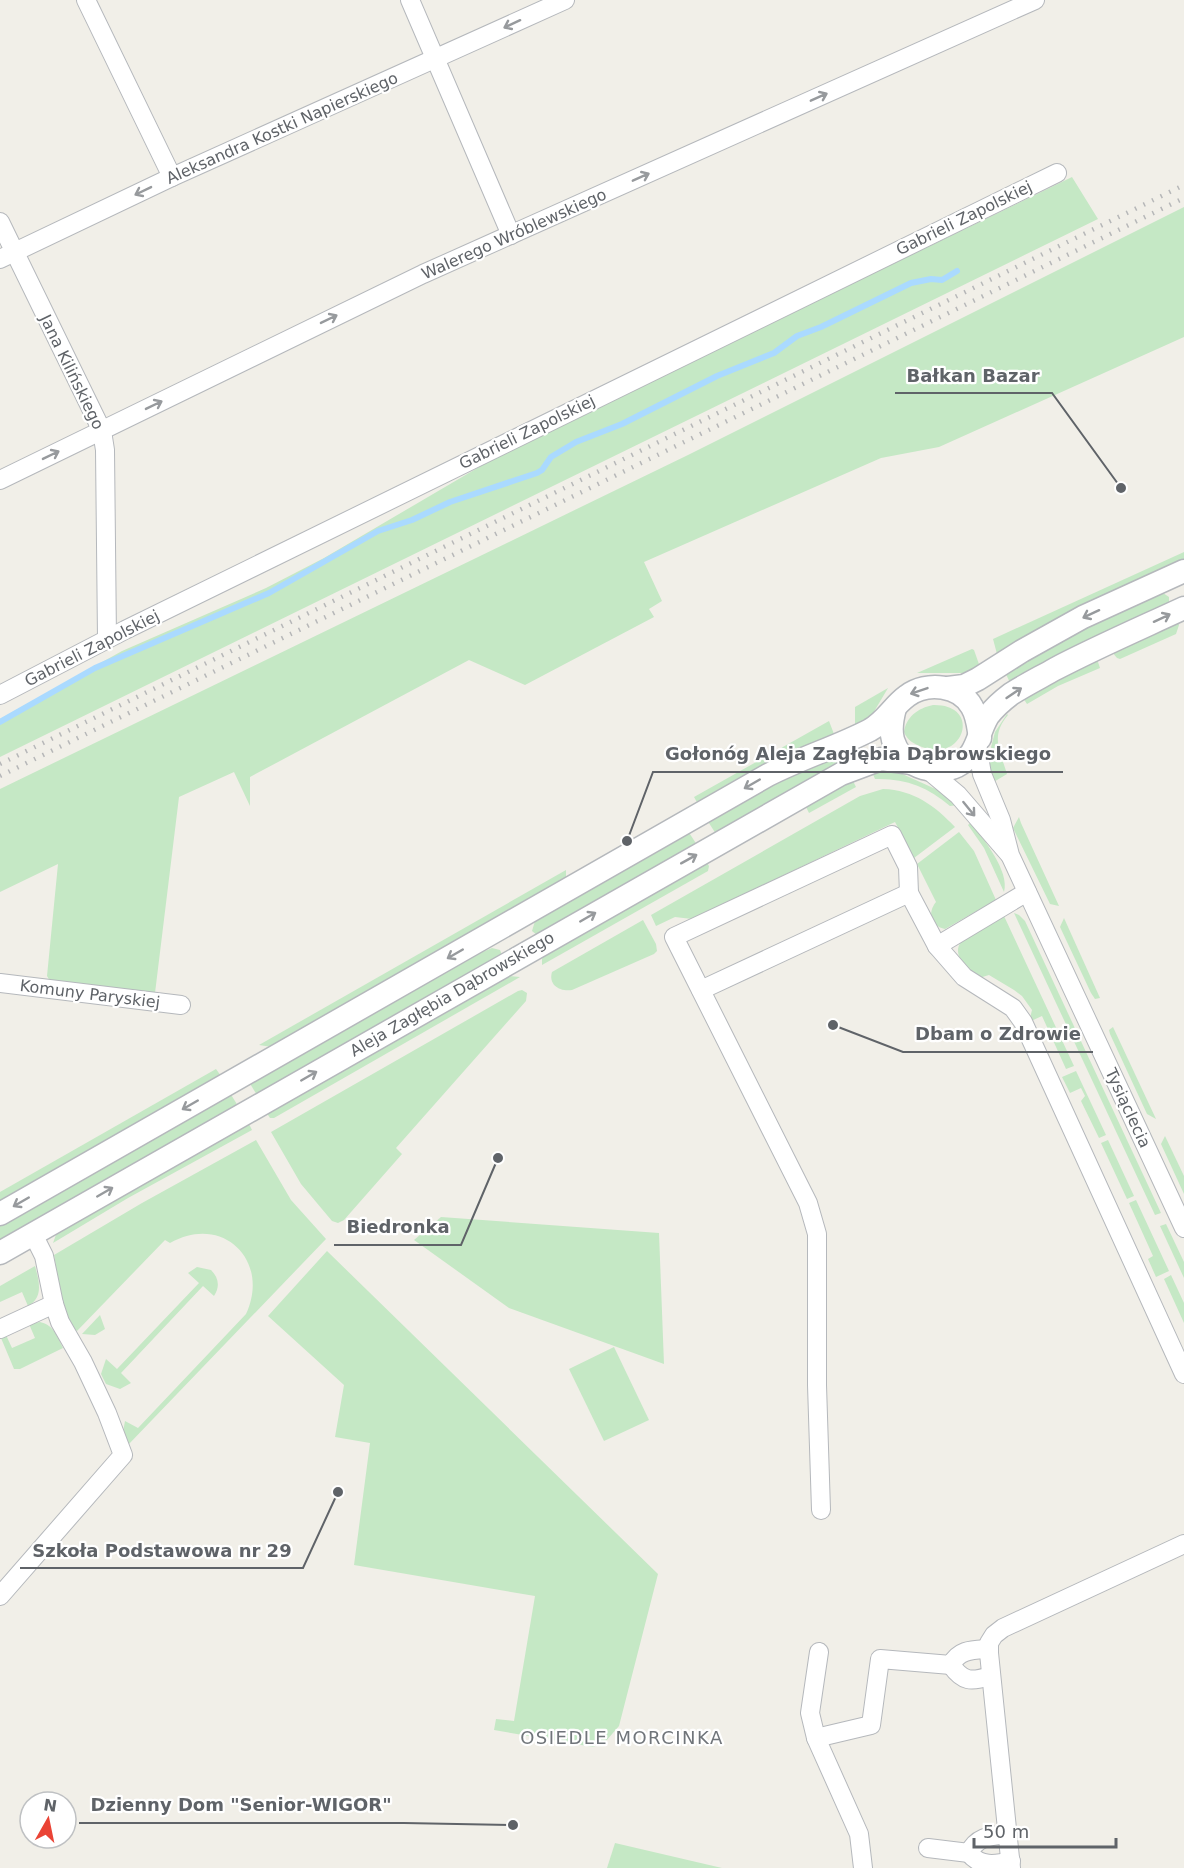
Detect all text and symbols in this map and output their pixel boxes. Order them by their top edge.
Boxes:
one-way arrow [504,19,522,31]
street label: Aleksandra Kostki Napierskiego [163,68,401,188]
one-way arrow [809,91,827,103]
one-way arrow [631,171,649,182]
street label: Gabrieli Zapolskiej [893,177,1035,259]
street label: Walerego Wróblewskiego [419,185,609,283]
one-way arrow [135,186,153,197]
street label: Jana Kilińskiego [36,311,108,433]
one-way arrow [320,312,338,324]
callout: Bałkan Bazar [895,357,1052,393]
text: Bałkan Bazar [906,365,1040,386]
street label: Gabrieli Zapolskiej [456,391,598,473]
one-way arrow [145,398,163,410]
one-way arrow [42,449,60,461]
street label: Gabrieli Zapolskiej [21,606,163,690]
one-way arrow [1082,608,1100,620]
one-way arrow [1152,612,1170,623]
one-way arrow [910,686,929,697]
one-way arrow [1005,687,1022,699]
callout: Gołonóg Aleja Zagłębia Dąbrowskiego [653,736,1063,772]
text: Gołonóg Aleja Zagłębia Dąbrowskiego [665,743,1051,764]
one-way arrow [744,778,761,790]
one-way arrow [963,801,976,817]
one-way arrow [680,853,698,864]
one-way arrow [578,911,596,922]
street label: Aleja Zagłębia Dąbrowskiego [347,928,557,1060]
one-way arrow [447,949,464,961]
street label: Komuny Paryskiej [19,976,161,1012]
callout: Dbam o Zdrowie [903,1016,1093,1052]
text: Dbam o Zdrowie [915,1023,1081,1044]
street label: Tysiąclecia [1101,1064,1155,1151]
one-way arrow [300,1070,317,1082]
one-way arrow [182,1099,199,1111]
one-way arrow [97,1186,114,1198]
one-way arrow [13,1196,30,1208]
callout: Biedronka [334,1209,461,1245]
text: Biedronka [346,1216,450,1237]
callout: Szkoła Podstawowa nr 29 [20,1532,303,1568]
text: Szkoła Podstawowa nr 29 [32,1540,292,1561]
district label: OSIEDLE MORCINKA [520,1727,724,1748]
callout: Dzienny Dom "Senior-WIGOR" [79,1787,404,1823]
north arrow [18,1790,78,1850]
text: Dzienny Dom "Senior-WIGOR" [90,1794,392,1815]
text: N [42,1795,58,1816]
scale bar [974,1811,1116,1849]
text: 50 m [983,1821,1029,1842]

